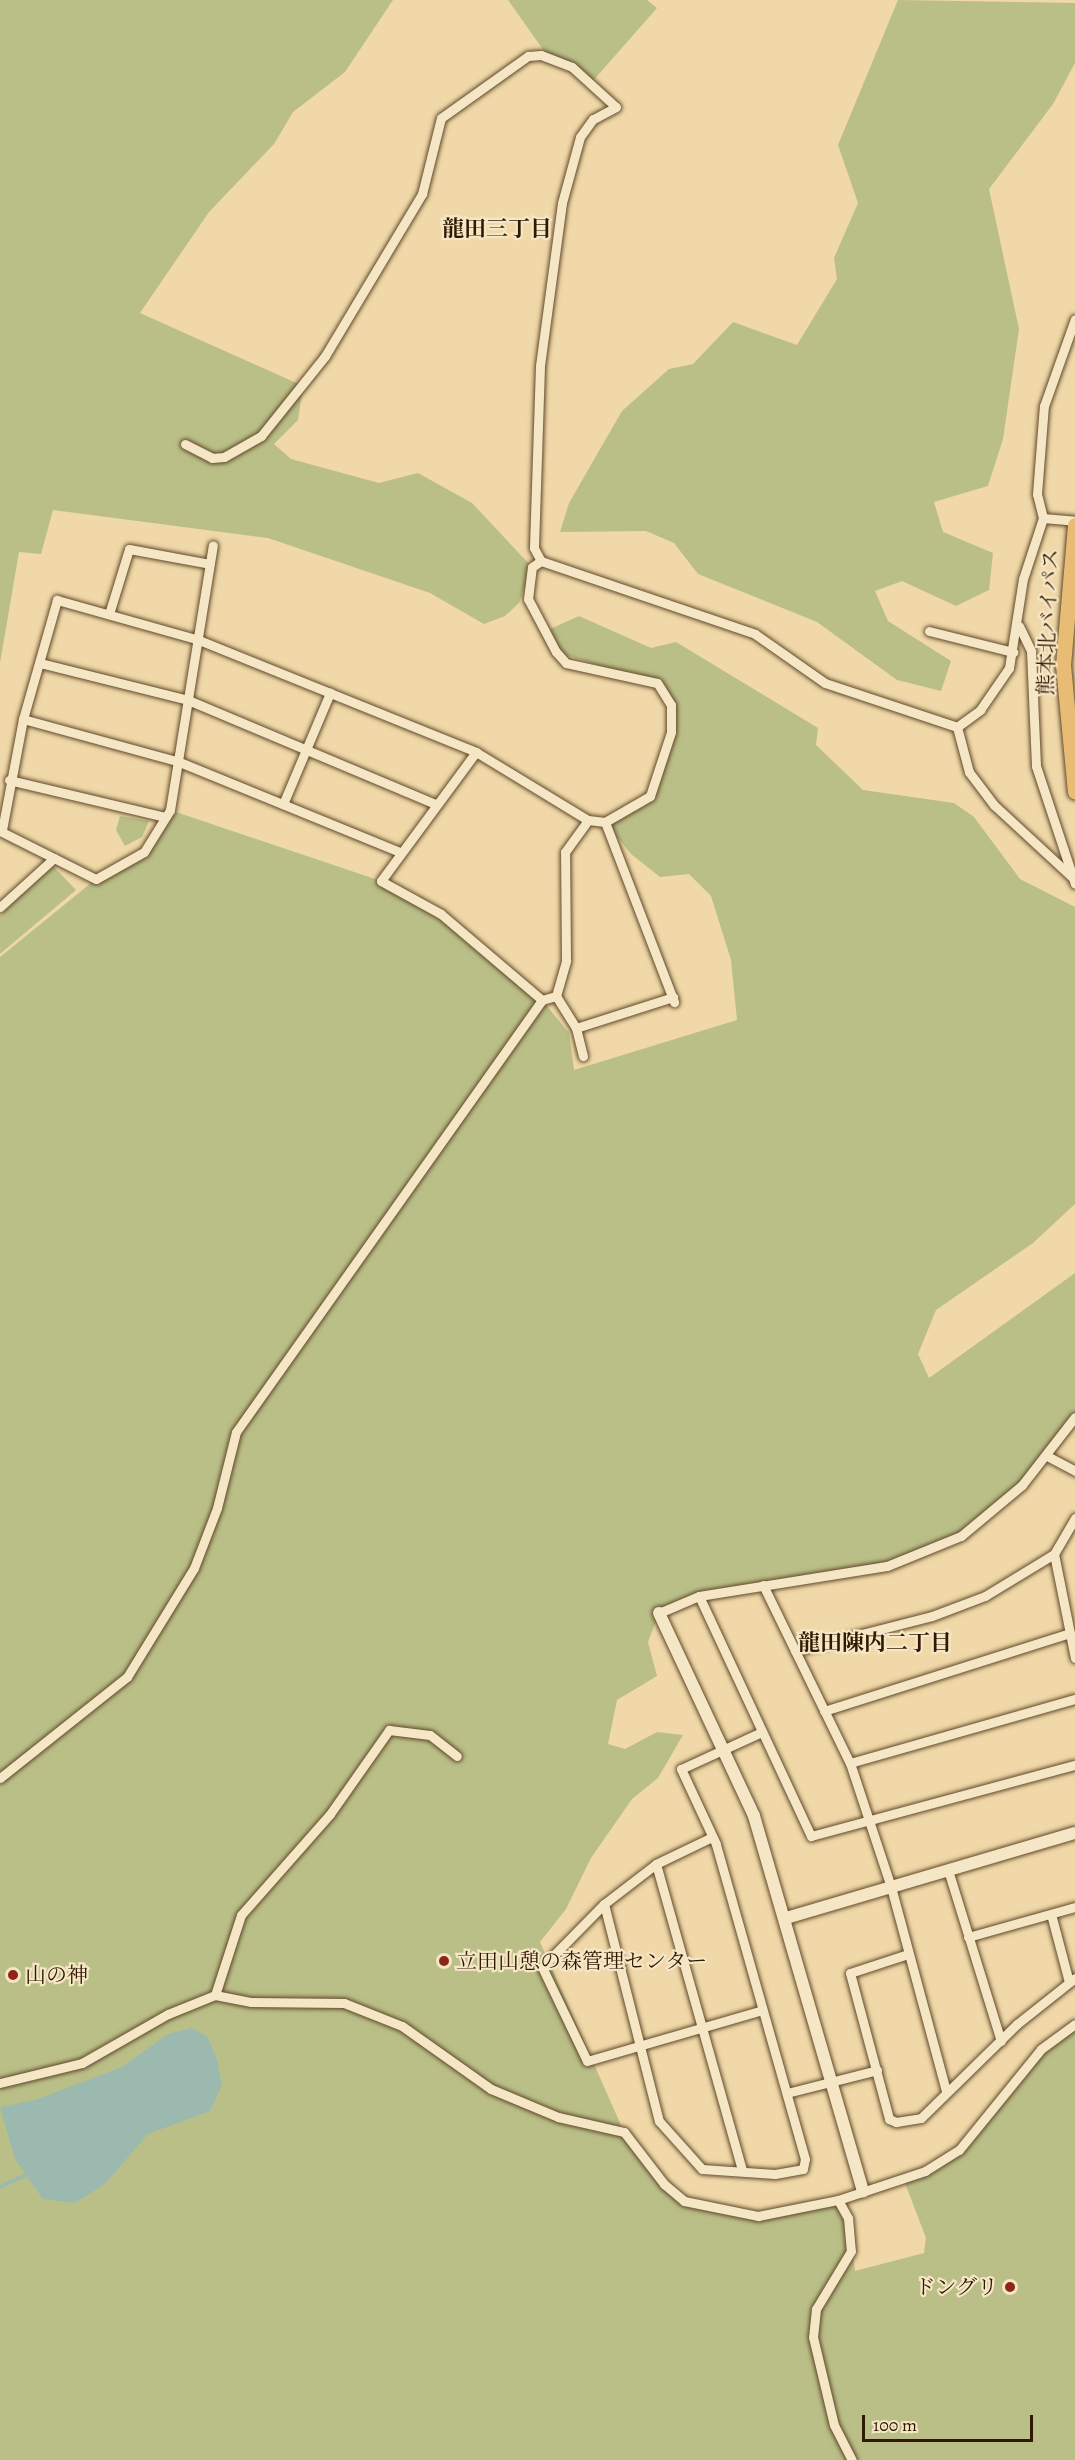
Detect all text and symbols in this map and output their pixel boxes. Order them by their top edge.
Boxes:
district label: 龍田三丁目 [442,217,552,243]
street label: 熊本北バイパス [1033,548,1063,696]
district label: 龍田陳内二丁目 [798,1631,952,1657]
place label: 立田山憩の森管理センター [456,1948,708,1974]
marker: 立田山憩の森管理センター [437,1954,451,1968]
place label: 山の神 [25,1962,88,1988]
marker: 山の神 [6,1968,20,1982]
place label: ドングリ [914,2274,998,2300]
marker: ドングリ [1003,2280,1017,2294]
scale bar [865,2403,1036,2441]
text: 100 m [873,2413,917,2437]

